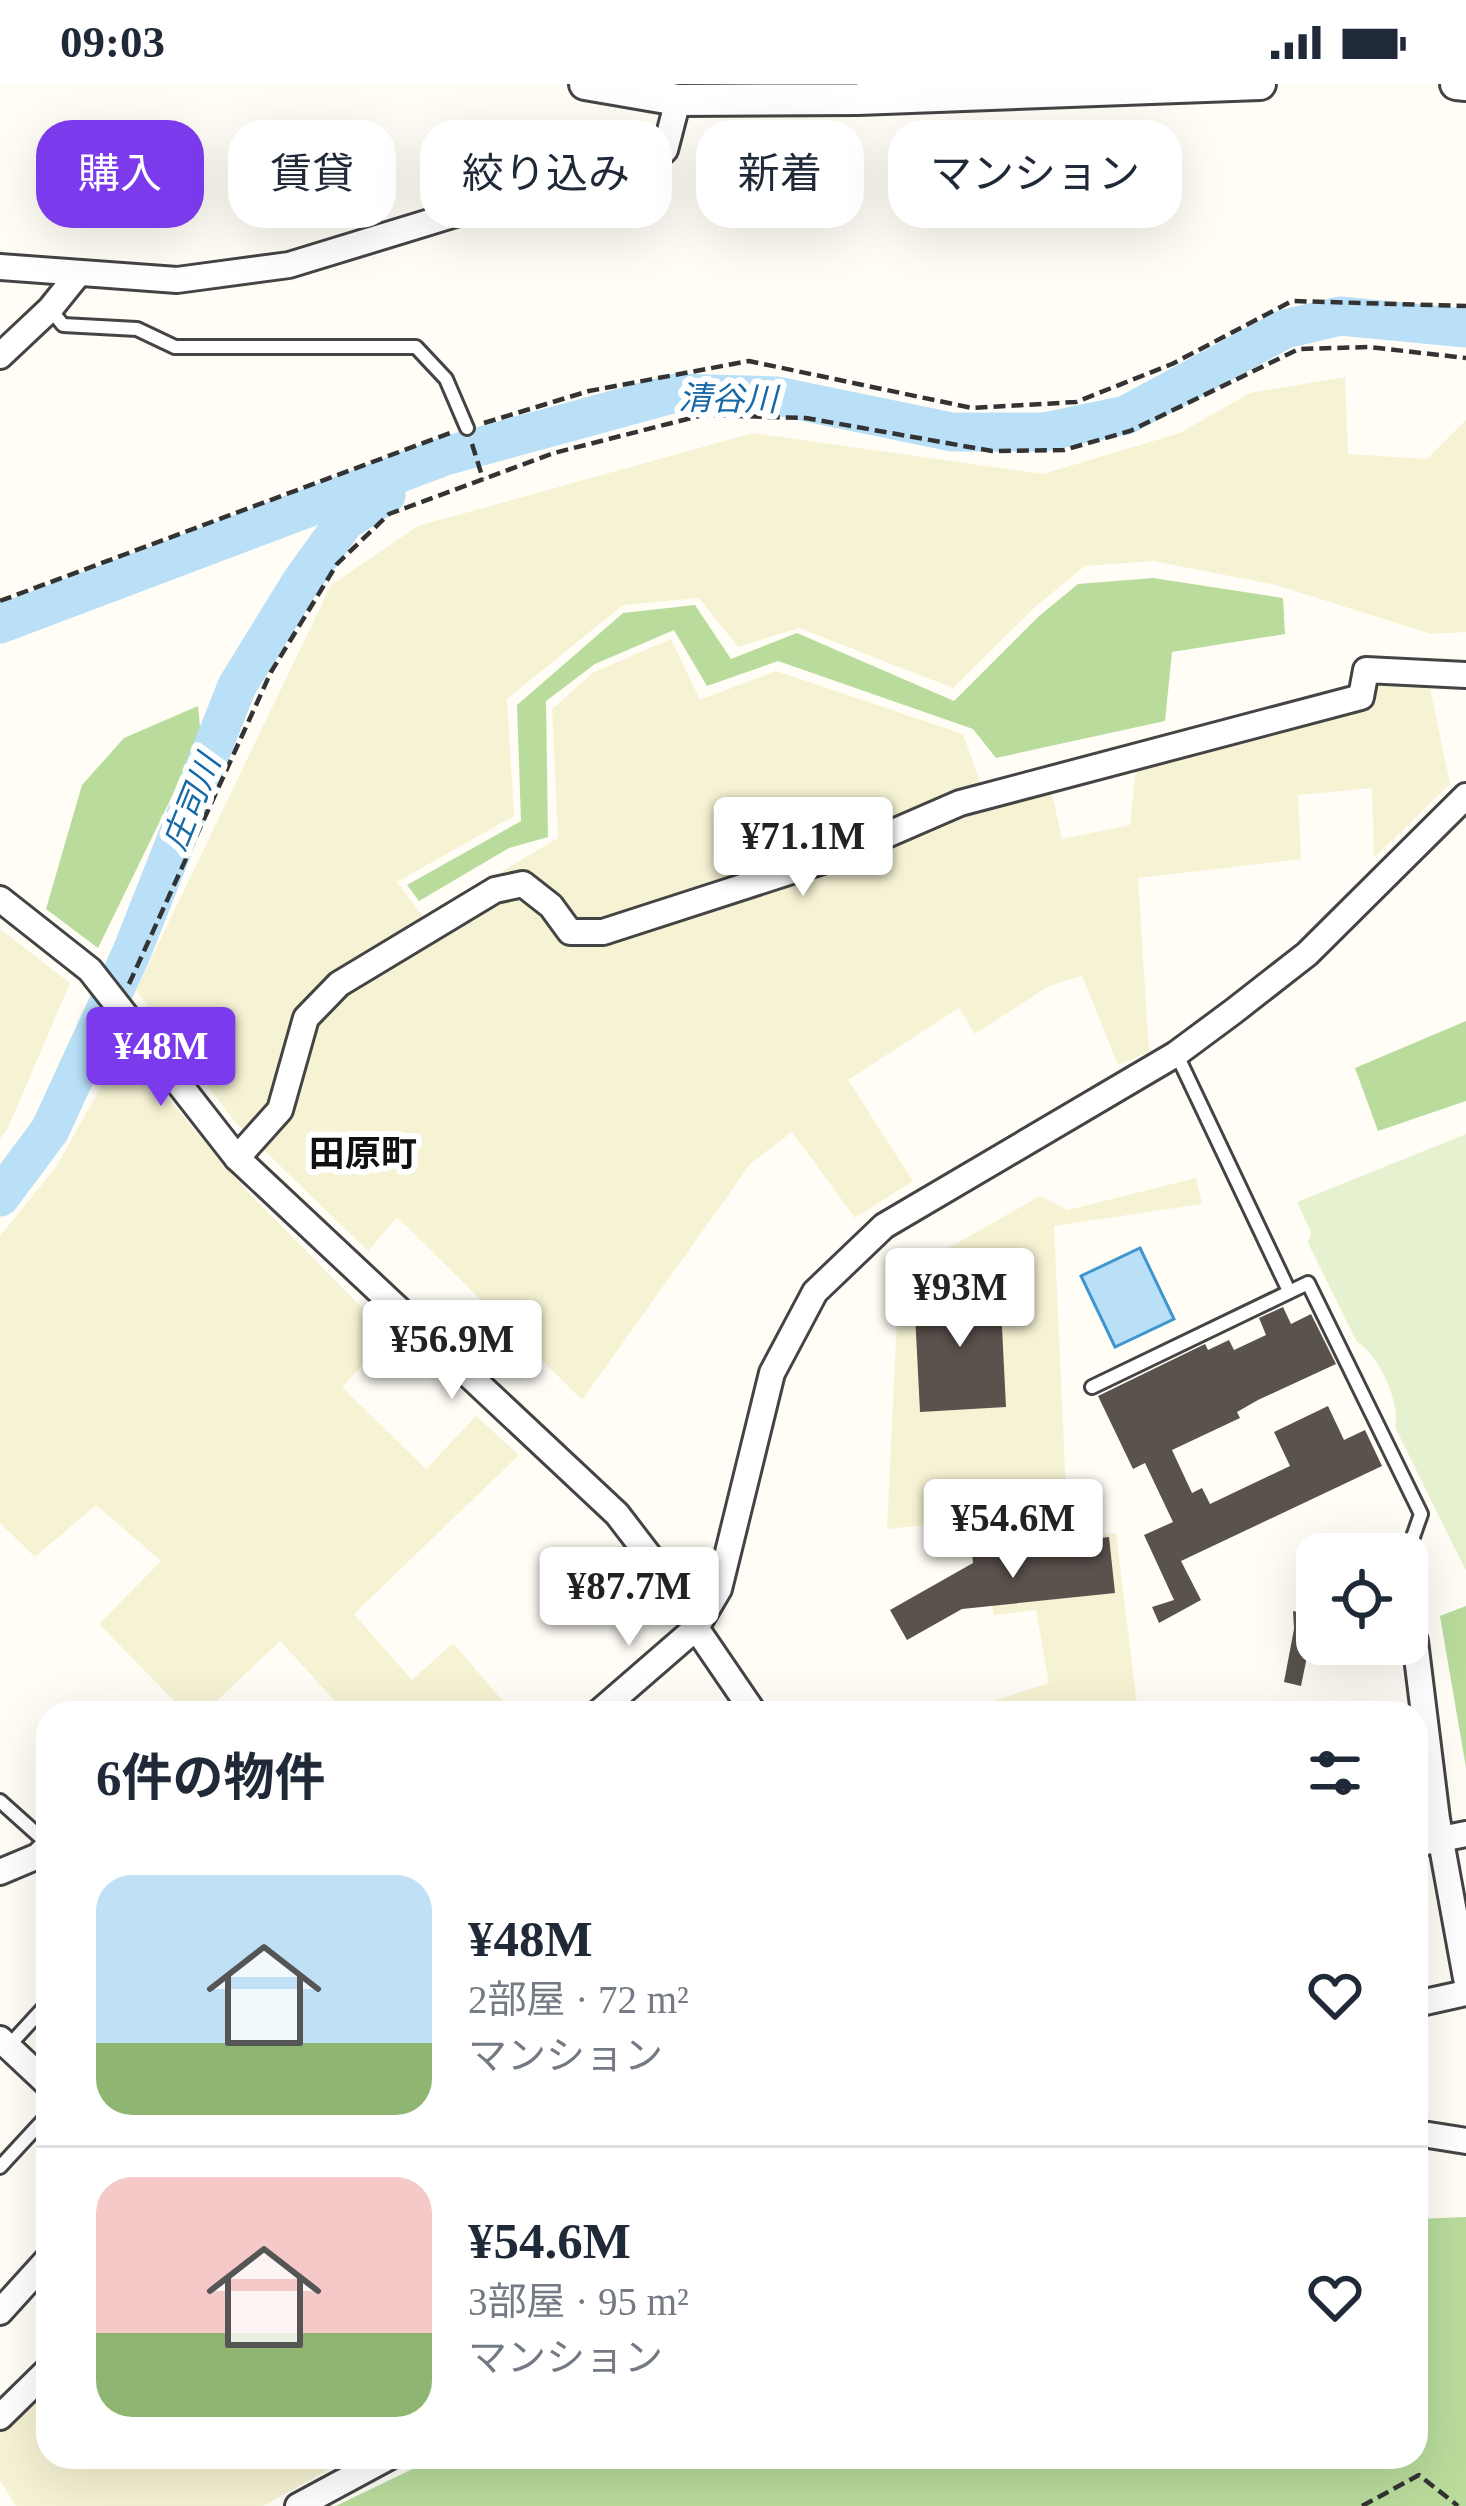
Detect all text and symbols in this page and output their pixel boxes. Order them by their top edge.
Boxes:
text: 09:03 [60,17,165,67]
chip: 購入 [36,120,204,228]
chip: 賃貸 [228,120,396,228]
chip: 絞り込み [420,120,672,228]
chip: 新着 [696,120,864,228]
chip: マンション [888,120,1182,228]
water label: 清谷川 [678,380,781,418]
water label: 庄司川 [157,747,228,855]
pin: ¥71.1M [705,797,901,899]
text: ¥71.1M [741,814,865,857]
pin: ¥48M [90,1007,232,1109]
text: ¥48M [113,1024,209,1067]
district label: 田原町 [309,1134,417,1174]
pin: ¥93M [889,1248,1031,1350]
text: ¥93M [912,1265,1008,1308]
pin: ¥56.9M [354,1300,550,1402]
text: ¥56.9M [390,1317,514,1360]
pin: ¥54.6M [915,1479,1111,1581]
text: ¥54.6M [951,1496,1075,1539]
map controls [1296,1533,1428,1665]
button: locate [1296,1533,1428,1665]
pin: ¥87.7M [531,1547,727,1649]
text: ¥87.7M [567,1564,691,1607]
icon: filters [1302,1740,1368,1806]
text: 6件の物件 [96,1750,326,1806]
text: ¥48M [468,1911,593,1967]
icon: home [192,1923,336,2067]
icon: heart [1302,1962,1368,2028]
text: 2部屋 · 72 m² [468,1978,689,2021]
text: マンション [468,2034,663,2077]
text: ¥54.6M [468,2213,631,2269]
icon: home [192,2225,336,2369]
icon: heart [1302,2264,1368,2330]
text: 3部屋 · 95 m² [468,2280,689,2323]
text: マンション [468,2336,663,2379]

